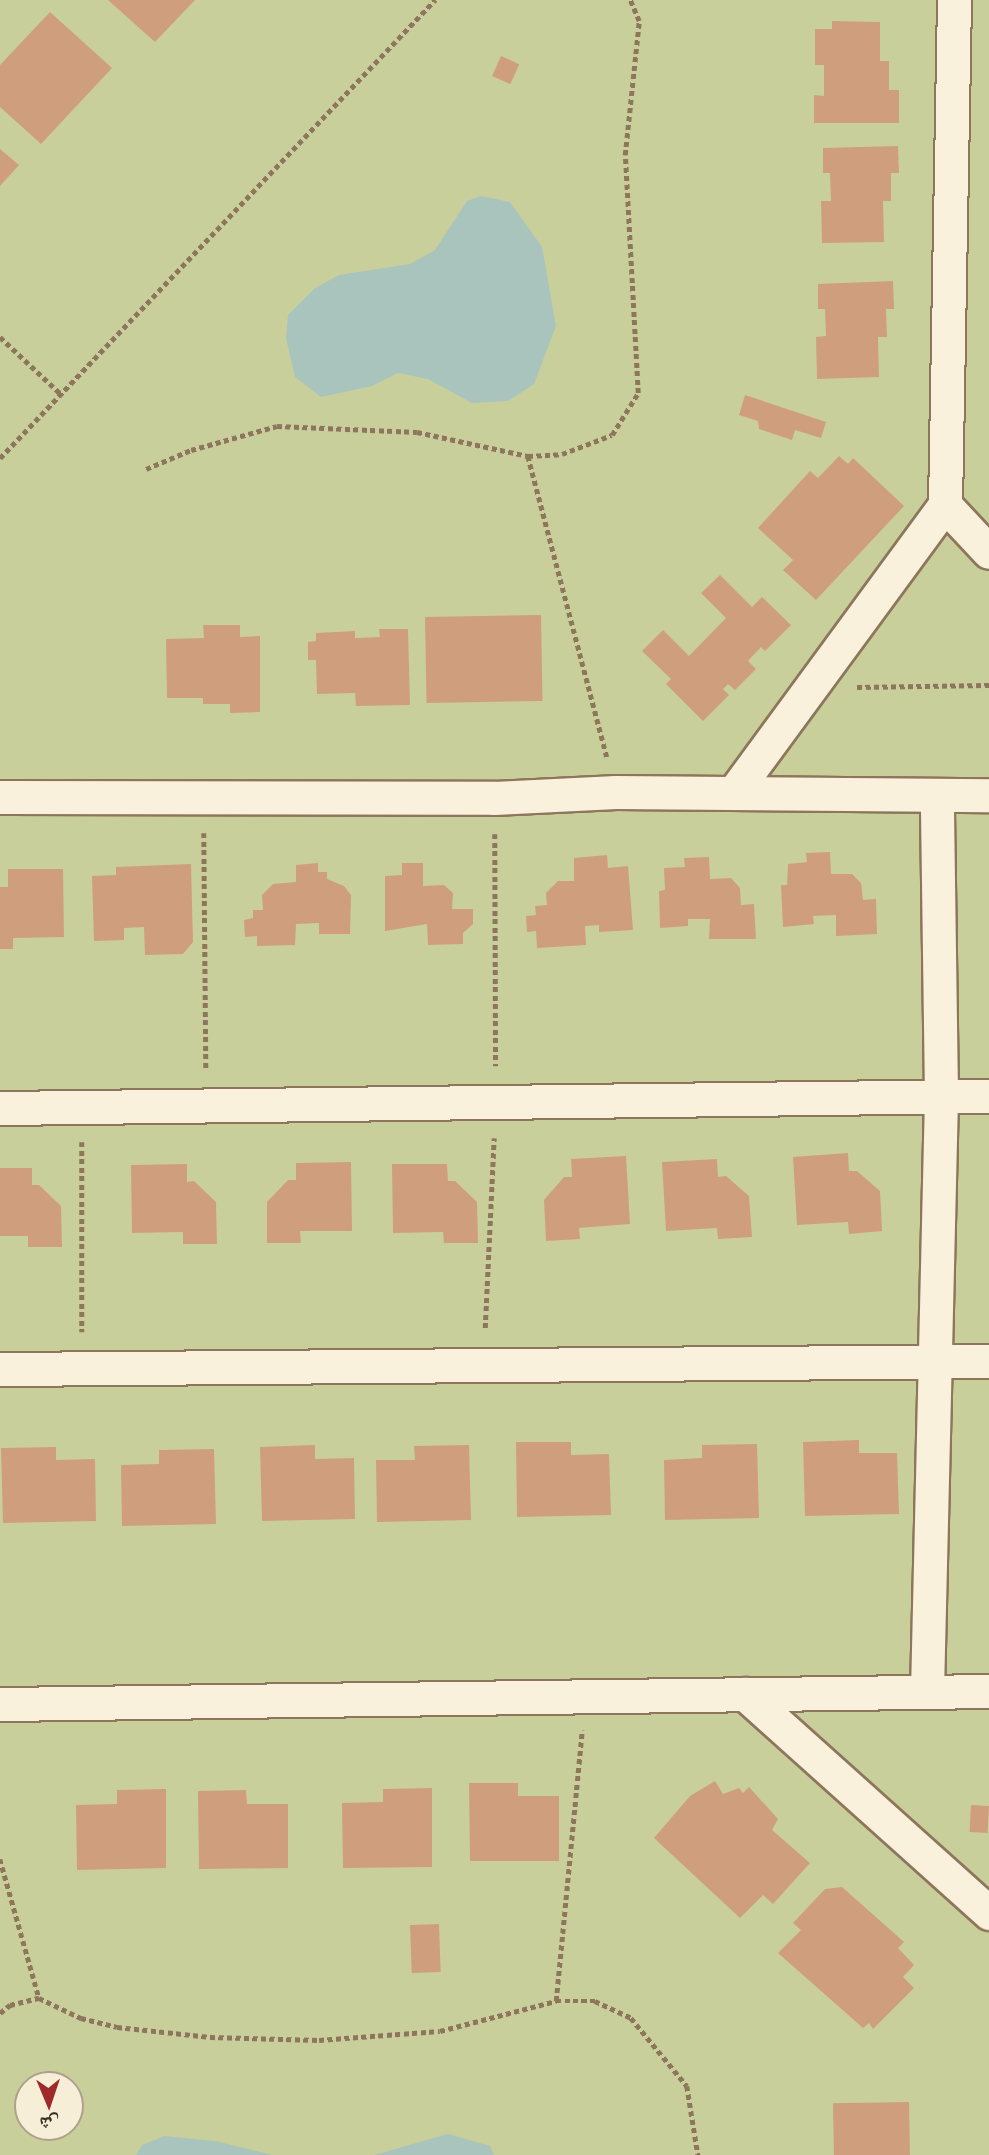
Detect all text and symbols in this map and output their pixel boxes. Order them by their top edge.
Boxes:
north arrow [14,2071,84,2141]
text: ش [39,2112,60,2138]

